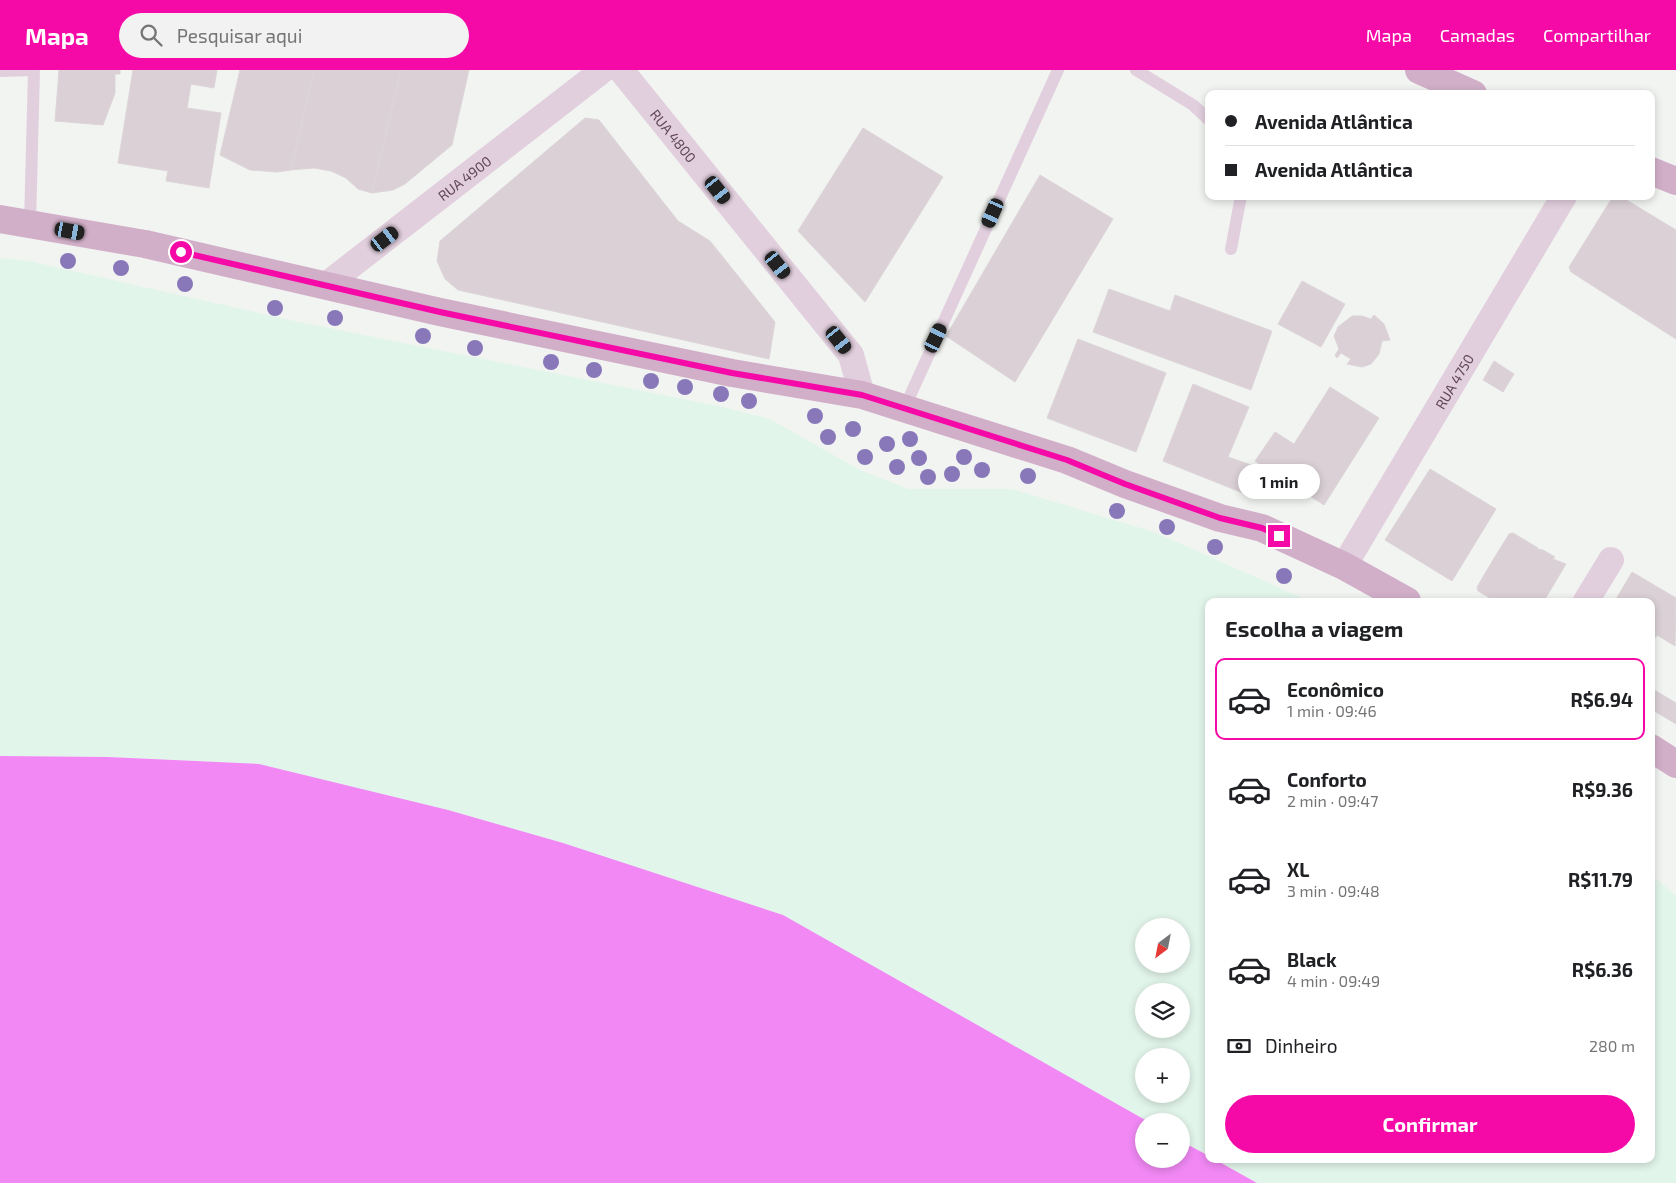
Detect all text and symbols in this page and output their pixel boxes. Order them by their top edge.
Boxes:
search box [119,13,469,58]
text: Mapa [25,21,89,50]
icon: search [137,21,165,49]
text: Pesquisar aqui [177,24,302,47]
text: Mapa [1366,24,1412,46]
text: Camadas [1440,24,1515,46]
text: Compartilhar [1543,24,1651,46]
street label: RUA 4800 [647,105,700,165]
text: Avenida Atlântica [1255,110,1413,133]
street label: RUA 4900 [434,152,494,204]
text: Avenida Atlântica [1255,158,1413,181]
car [702,174,733,206]
car [980,196,1005,230]
car [53,221,86,241]
car [368,224,401,254]
route start [170,241,192,263]
car [762,249,793,281]
car [922,321,949,355]
car [823,324,854,356]
street label: RUA 4750 [1431,351,1477,412]
callout: 1 min [1238,464,1320,498]
text: 1 min [1260,472,1298,491]
route end [1268,525,1290,547]
text: Escolha a viagem [1225,615,1403,641]
icon: car [1227,677,1272,722]
text: Econômico [1287,678,1384,701]
text: R$6.94 [1571,688,1633,711]
text: 1 min · 09:46 [1287,701,1377,720]
icon: car [1227,767,1272,812]
text: Conforto [1287,768,1367,791]
text: R$9.36 [1572,778,1633,801]
text: 2 min · 09:47 [1287,791,1378,810]
icon: car [1227,857,1272,902]
text: XL [1287,858,1309,881]
text: R$11.79 [1568,868,1633,891]
text: 3 min · 09:48 [1287,881,1380,900]
north arrow [1135,918,1190,972]
map controls [1135,918,1190,1168]
icon: car [1227,947,1272,992]
text: Black [1287,948,1337,971]
text: R$6.36 [1572,958,1633,981]
text: 4 min · 09:49 [1287,971,1380,990]
button: layers [1135,983,1190,1038]
icon: cash [1225,1032,1253,1060]
text: Dinheiro [1265,1034,1338,1057]
text: 280 m [1589,1036,1635,1055]
button: + [1135,1048,1190,1103]
button: Confirmar [1225,1095,1635,1153]
button: − [1135,1113,1190,1168]

